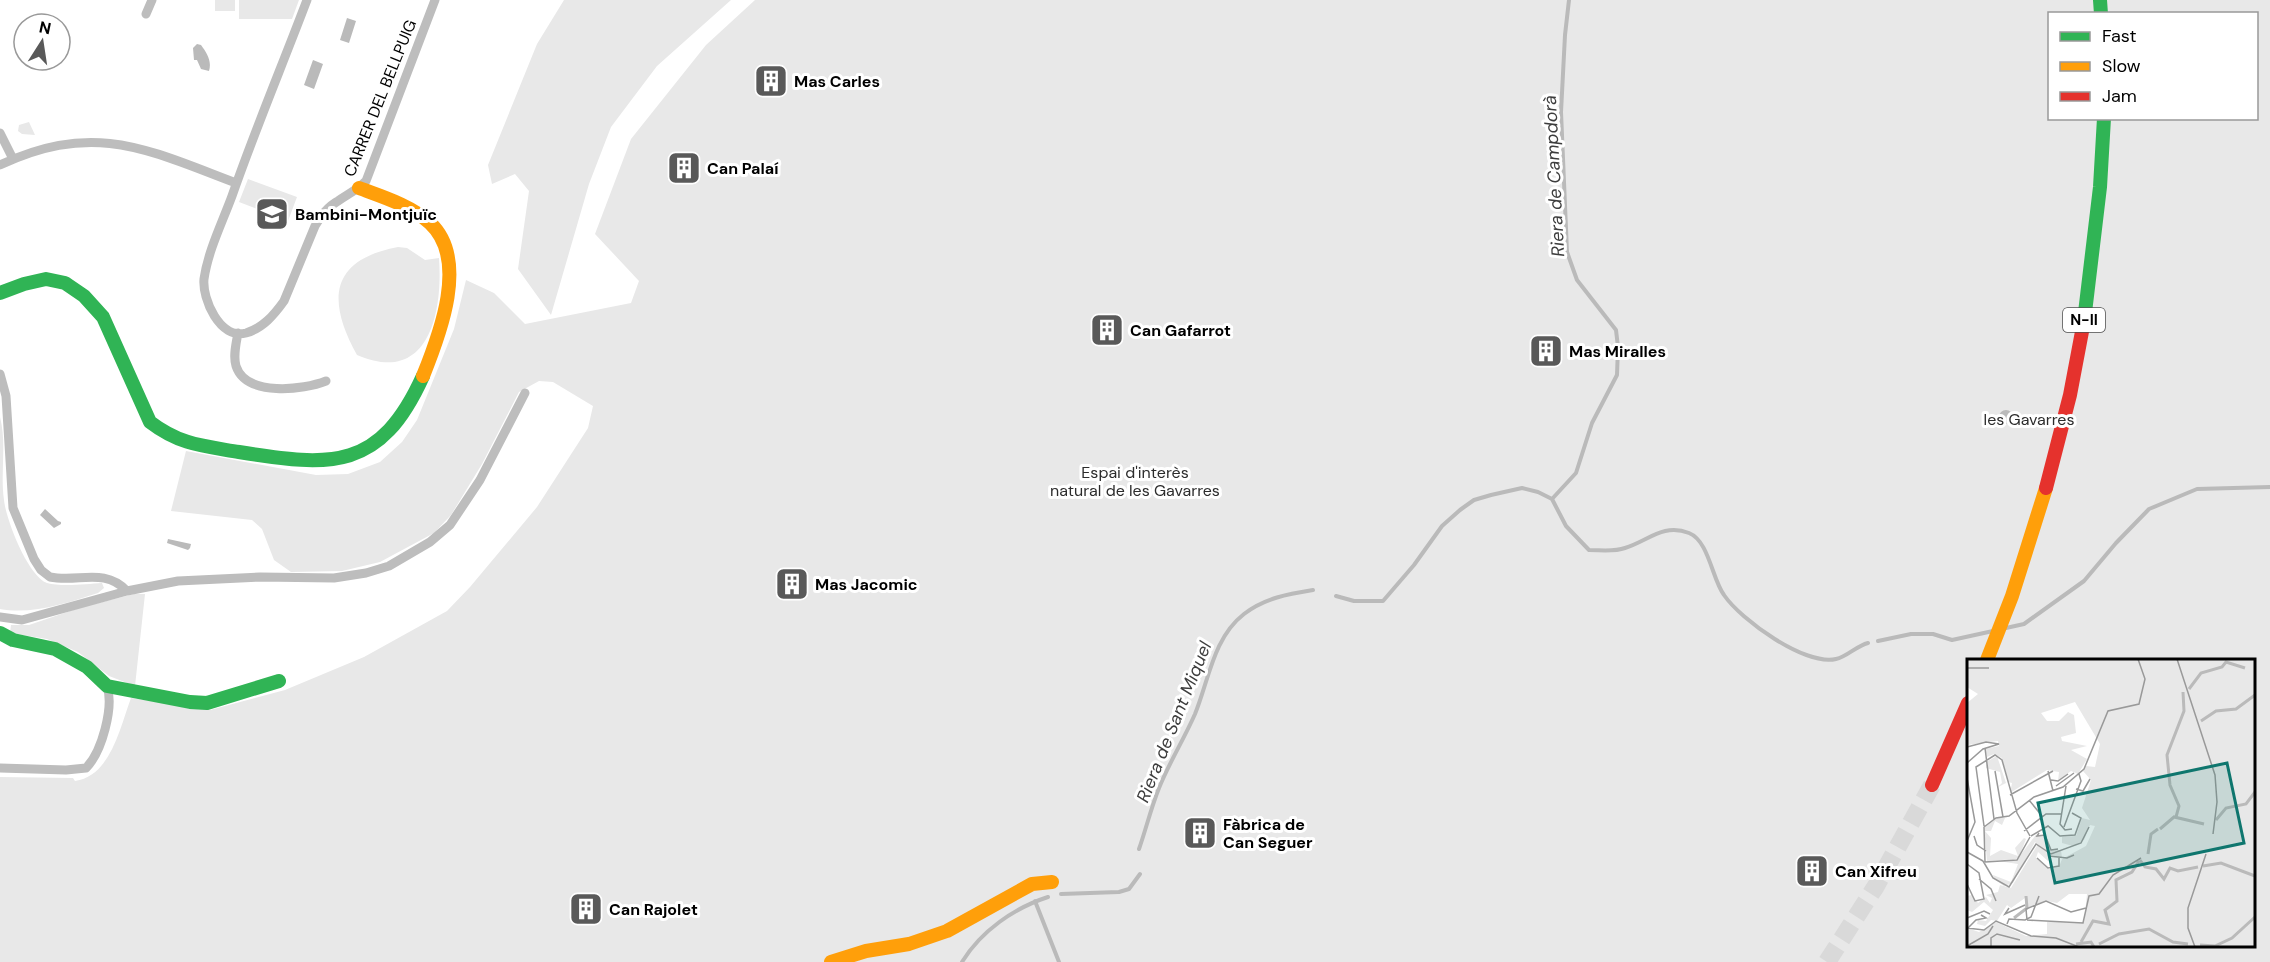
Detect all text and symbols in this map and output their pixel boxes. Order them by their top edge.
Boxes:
north arrow [12,12,72,72]
legend [2048,12,2258,120]
text: N [37,16,53,39]
street label: CARRER DEL BELLPUIG [339,16,421,180]
text: Fast [2102,24,2137,48]
text: Slow [2102,54,2141,78]
building icon: Mas Carles [753,63,789,99]
place label: Mas Carles [794,71,880,92]
text: Jam [2102,84,2137,108]
water label: Riera de Campdorà [1538,94,1570,258]
building icon: Can Palaí [666,150,702,186]
place label: Can Palaí [707,158,779,179]
school or university icon: Bambini-Montjuïc [254,196,290,232]
place label: Bambini-Montjuïc [295,204,437,225]
road number: N-II [2063,308,2105,332]
building icon: Can Gafarrot [1089,312,1125,348]
place label: Can Gafarrot [1130,320,1231,341]
building icon: Mas Miralles [1528,333,1564,369]
place label: Mas Miralles [1569,341,1666,362]
park label: les Gavarres [1984,409,2074,430]
park label: Espai d'interès natural de les Gavarres [1050,462,1220,501]
building icon: Mas Jacomic [774,566,810,602]
place label: Mas Jacomic [815,574,917,595]
water label: Riera de Sant Miquel [1131,637,1218,806]
inset map [1967,659,2255,947]
place label: Fàbrica de Can Seguer [1223,814,1313,853]
building icon: Fàbrica de Can Seguer [1182,815,1218,851]
building icon: Can Xifreu [1794,853,1830,889]
place label: Can Xifreu [1835,861,1917,882]
building icon: Can Rajolet [568,891,604,927]
place label: Can Rajolet [609,899,698,920]

